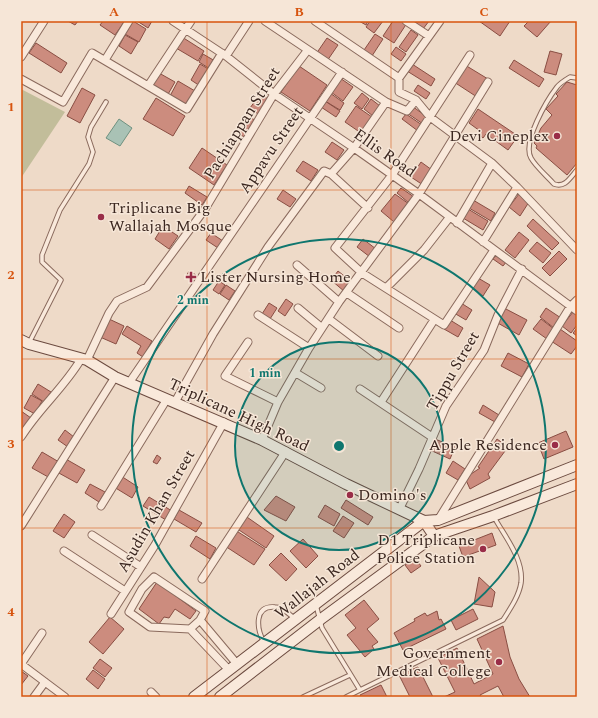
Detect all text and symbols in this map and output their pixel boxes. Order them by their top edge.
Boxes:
text: A [109,2,119,22]
text: B [294,2,304,22]
text: C [479,2,489,22]
street label: Pachiappan Street [198,62,286,184]
text: 1 [7,97,15,117]
street label: Appavu Street [233,101,309,198]
street label: Ellis Road [349,123,421,183]
place label: Devi Cineplex [449,124,549,148]
marker: Devi Cineplex [552,131,562,141]
place label: Triplicane Big Wallajah Mosque [109,196,232,238]
marker: Triplicane Big Wallajah Mosque [96,212,106,222]
text: 2 [7,265,15,285]
place label: Lister Nursing Home [200,265,351,289]
marker: Lister Nursing Home [185,271,197,283]
text: 2 min [177,291,210,310]
street label: Tippu Street [420,326,486,415]
text: 1 min [249,364,282,383]
street label: Triplicane High Road [165,372,313,458]
place label: Apple Residence [429,433,547,457]
text: 3 [7,434,15,454]
centre of rings [332,439,346,453]
marker: Apple Residence [550,440,560,450]
street label: Asudin Khan Street [111,445,201,577]
place label: Domino's [358,483,427,507]
marker: Domino's [345,490,355,500]
place label: D1 Triplicane Police Station [377,528,475,570]
street label: Wallajah Road [269,543,365,625]
marker: D1 Triplicane Police Station [478,544,488,554]
text: 4 [7,602,15,622]
place label: Government Medical College [376,641,491,683]
marker: Government Medical College [494,657,504,667]

